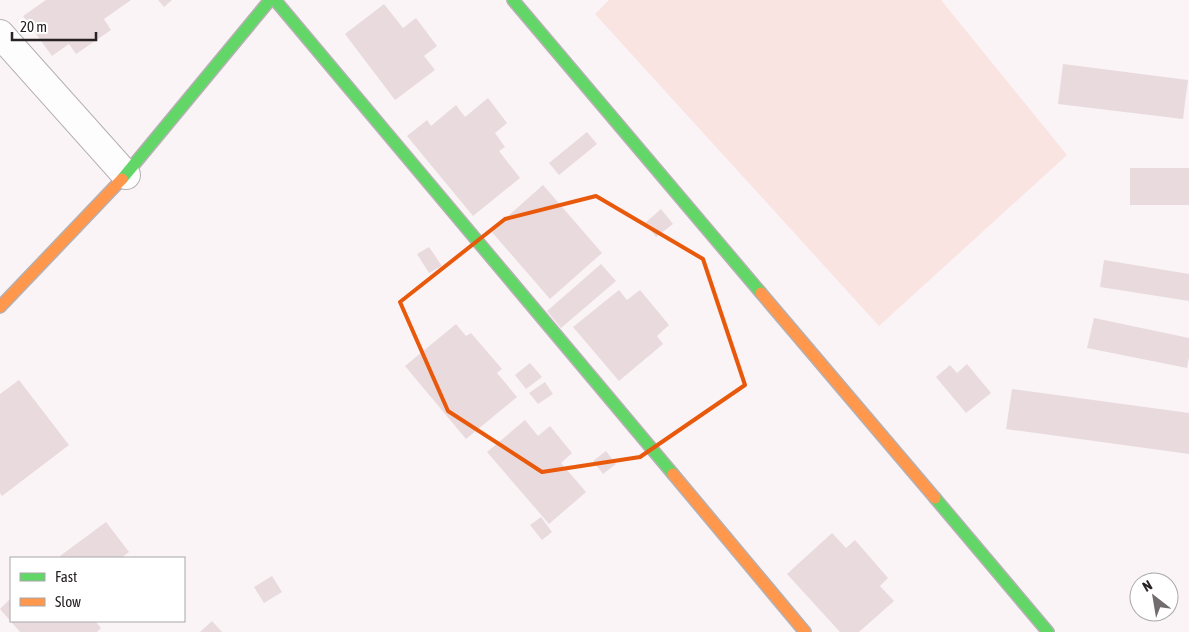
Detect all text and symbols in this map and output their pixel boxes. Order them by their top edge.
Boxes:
scale bar [12,10,96,42]
text: 20 m [20,18,47,35]
legend [10,557,185,622]
text: Fast [55,568,77,585]
north arrow [1129,572,1179,622]
text: N [1140,577,1155,595]
text: Slow [55,593,81,610]

